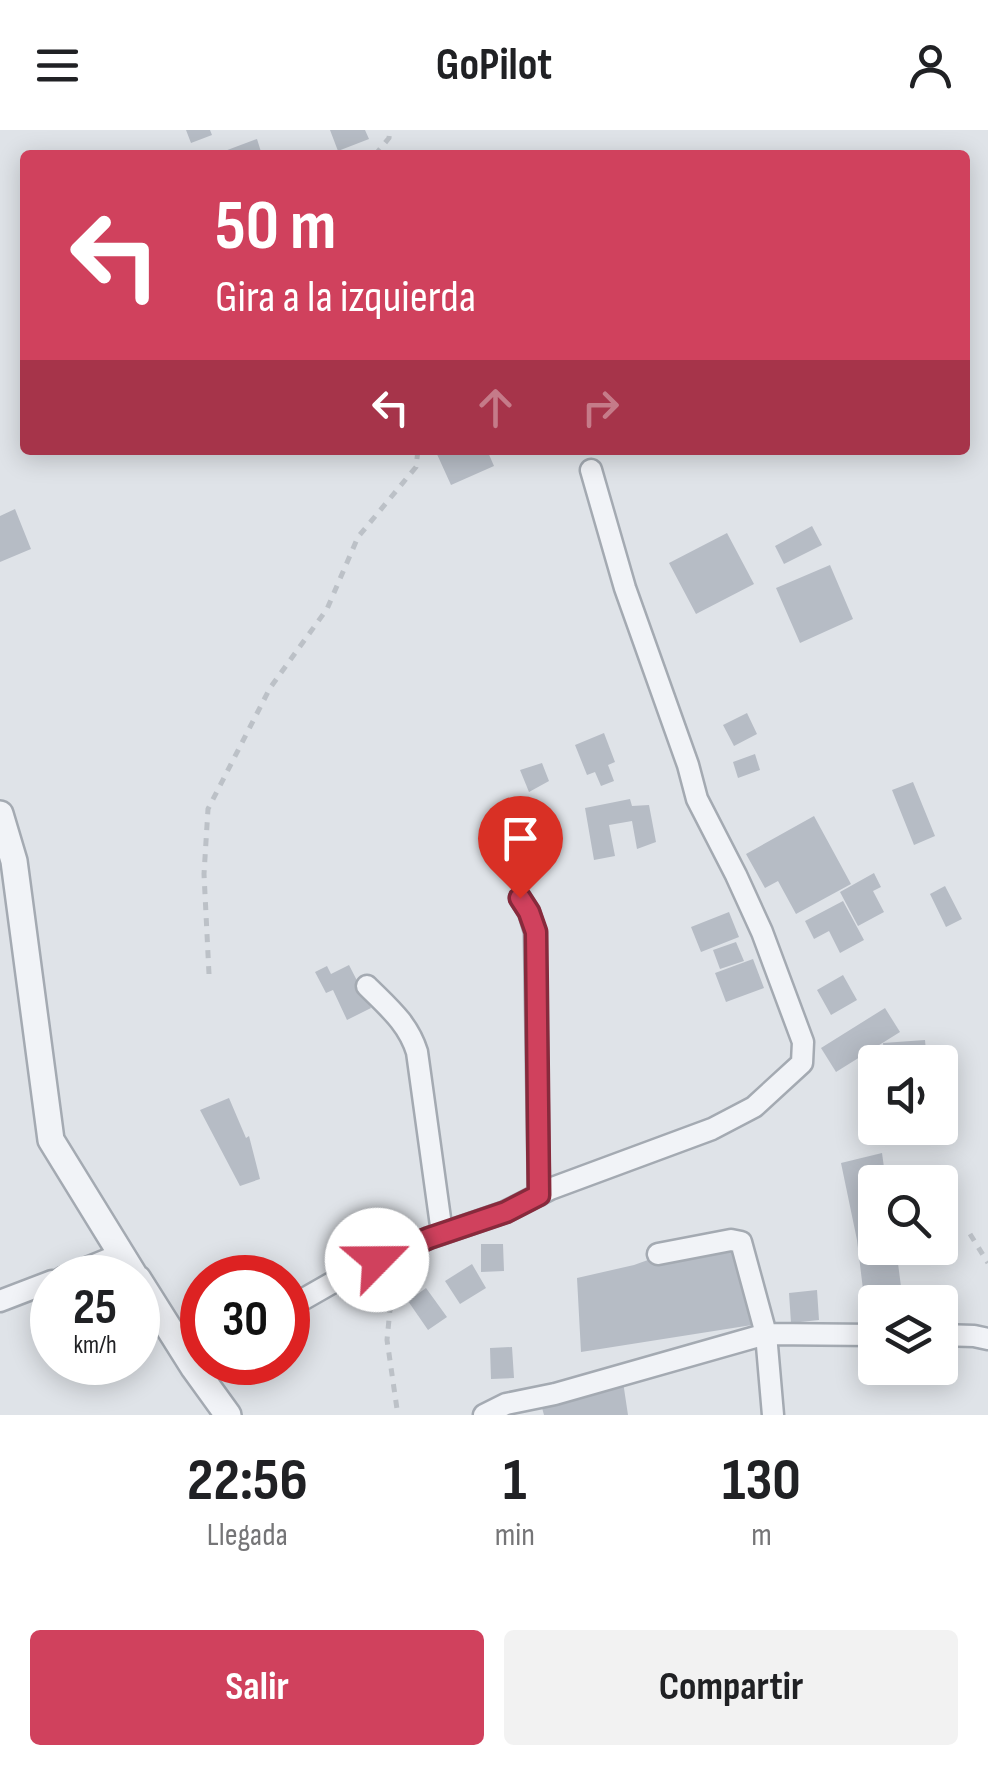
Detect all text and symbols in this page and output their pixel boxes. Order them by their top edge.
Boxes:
icon: menu [30,38,85,93]
text: GoPilot [436,38,552,93]
icon: person [903,38,958,93]
text: 50 m [215,185,336,269]
icon: left [50,190,180,320]
text: Gira a la izquierda [215,270,476,325]
icon: left [363,380,418,435]
icon: ahead [468,380,523,435]
icon: right [573,380,628,435]
pin [478,796,563,899]
icon: arrive [493,811,548,866]
map controls [858,1045,958,1385]
button: sound [858,1045,958,1145]
button: search [858,1165,958,1265]
position arrow [325,1208,429,1312]
speed limit sign: 30 [180,1255,310,1385]
text: 25 [73,1278,117,1338]
button: layers [858,1285,958,1385]
text: km/h [73,1330,117,1361]
text: 22:56 [187,1445,308,1517]
text: 1 [503,1445,527,1517]
text: 130 [722,1445,801,1517]
text: Llegada [207,1516,288,1555]
text: min [495,1516,535,1555]
text: m [751,1516,772,1555]
button: Salir [30,1630,484,1745]
button: Compartir [504,1630,958,1745]

